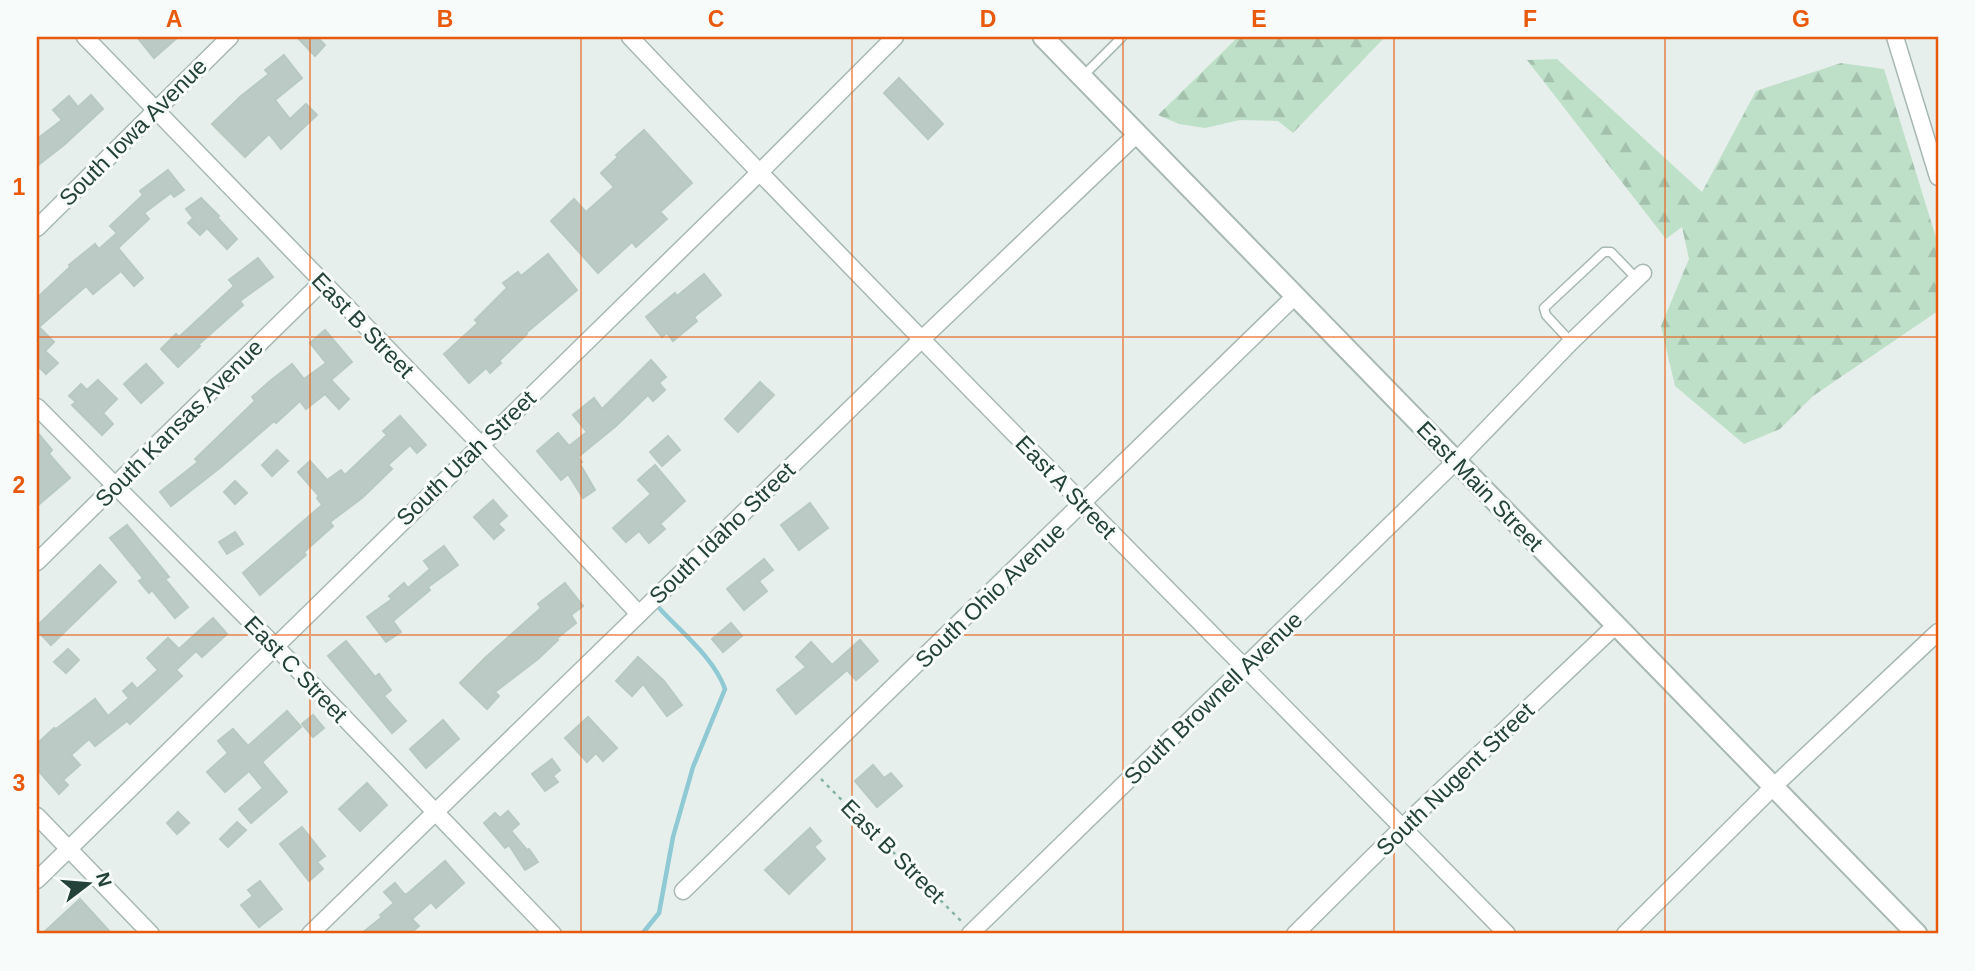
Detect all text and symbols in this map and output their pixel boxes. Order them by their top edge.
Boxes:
text: A [166,6,182,32]
text: B [437,6,453,32]
text: C [708,6,724,32]
text: D [980,6,996,32]
text: E [1251,6,1267,32]
text: F [1523,6,1537,32]
text: G [1792,6,1810,32]
street label: South Iowa Avenue [54,53,212,211]
text: 1 [13,174,26,200]
street label: East B Street [307,267,420,383]
street label: South Kansas Avenue [90,334,268,512]
street label: South Utah Street [391,385,541,531]
street label: East Main Street [1412,416,1549,557]
street label: East A Street [1010,430,1122,544]
street label: South Idaho Street [644,457,800,609]
text: 2 [13,472,25,498]
street label: South Ohio Avenue [910,517,1070,673]
street label: South Brownell Avenue [1119,606,1307,790]
street label: East C Street [239,611,353,728]
street label: South Nugent Street [1371,697,1539,861]
text: 3 [13,770,25,796]
street label: East B Street [836,794,951,909]
north arrow [52,848,122,918]
text: N [92,870,116,889]

